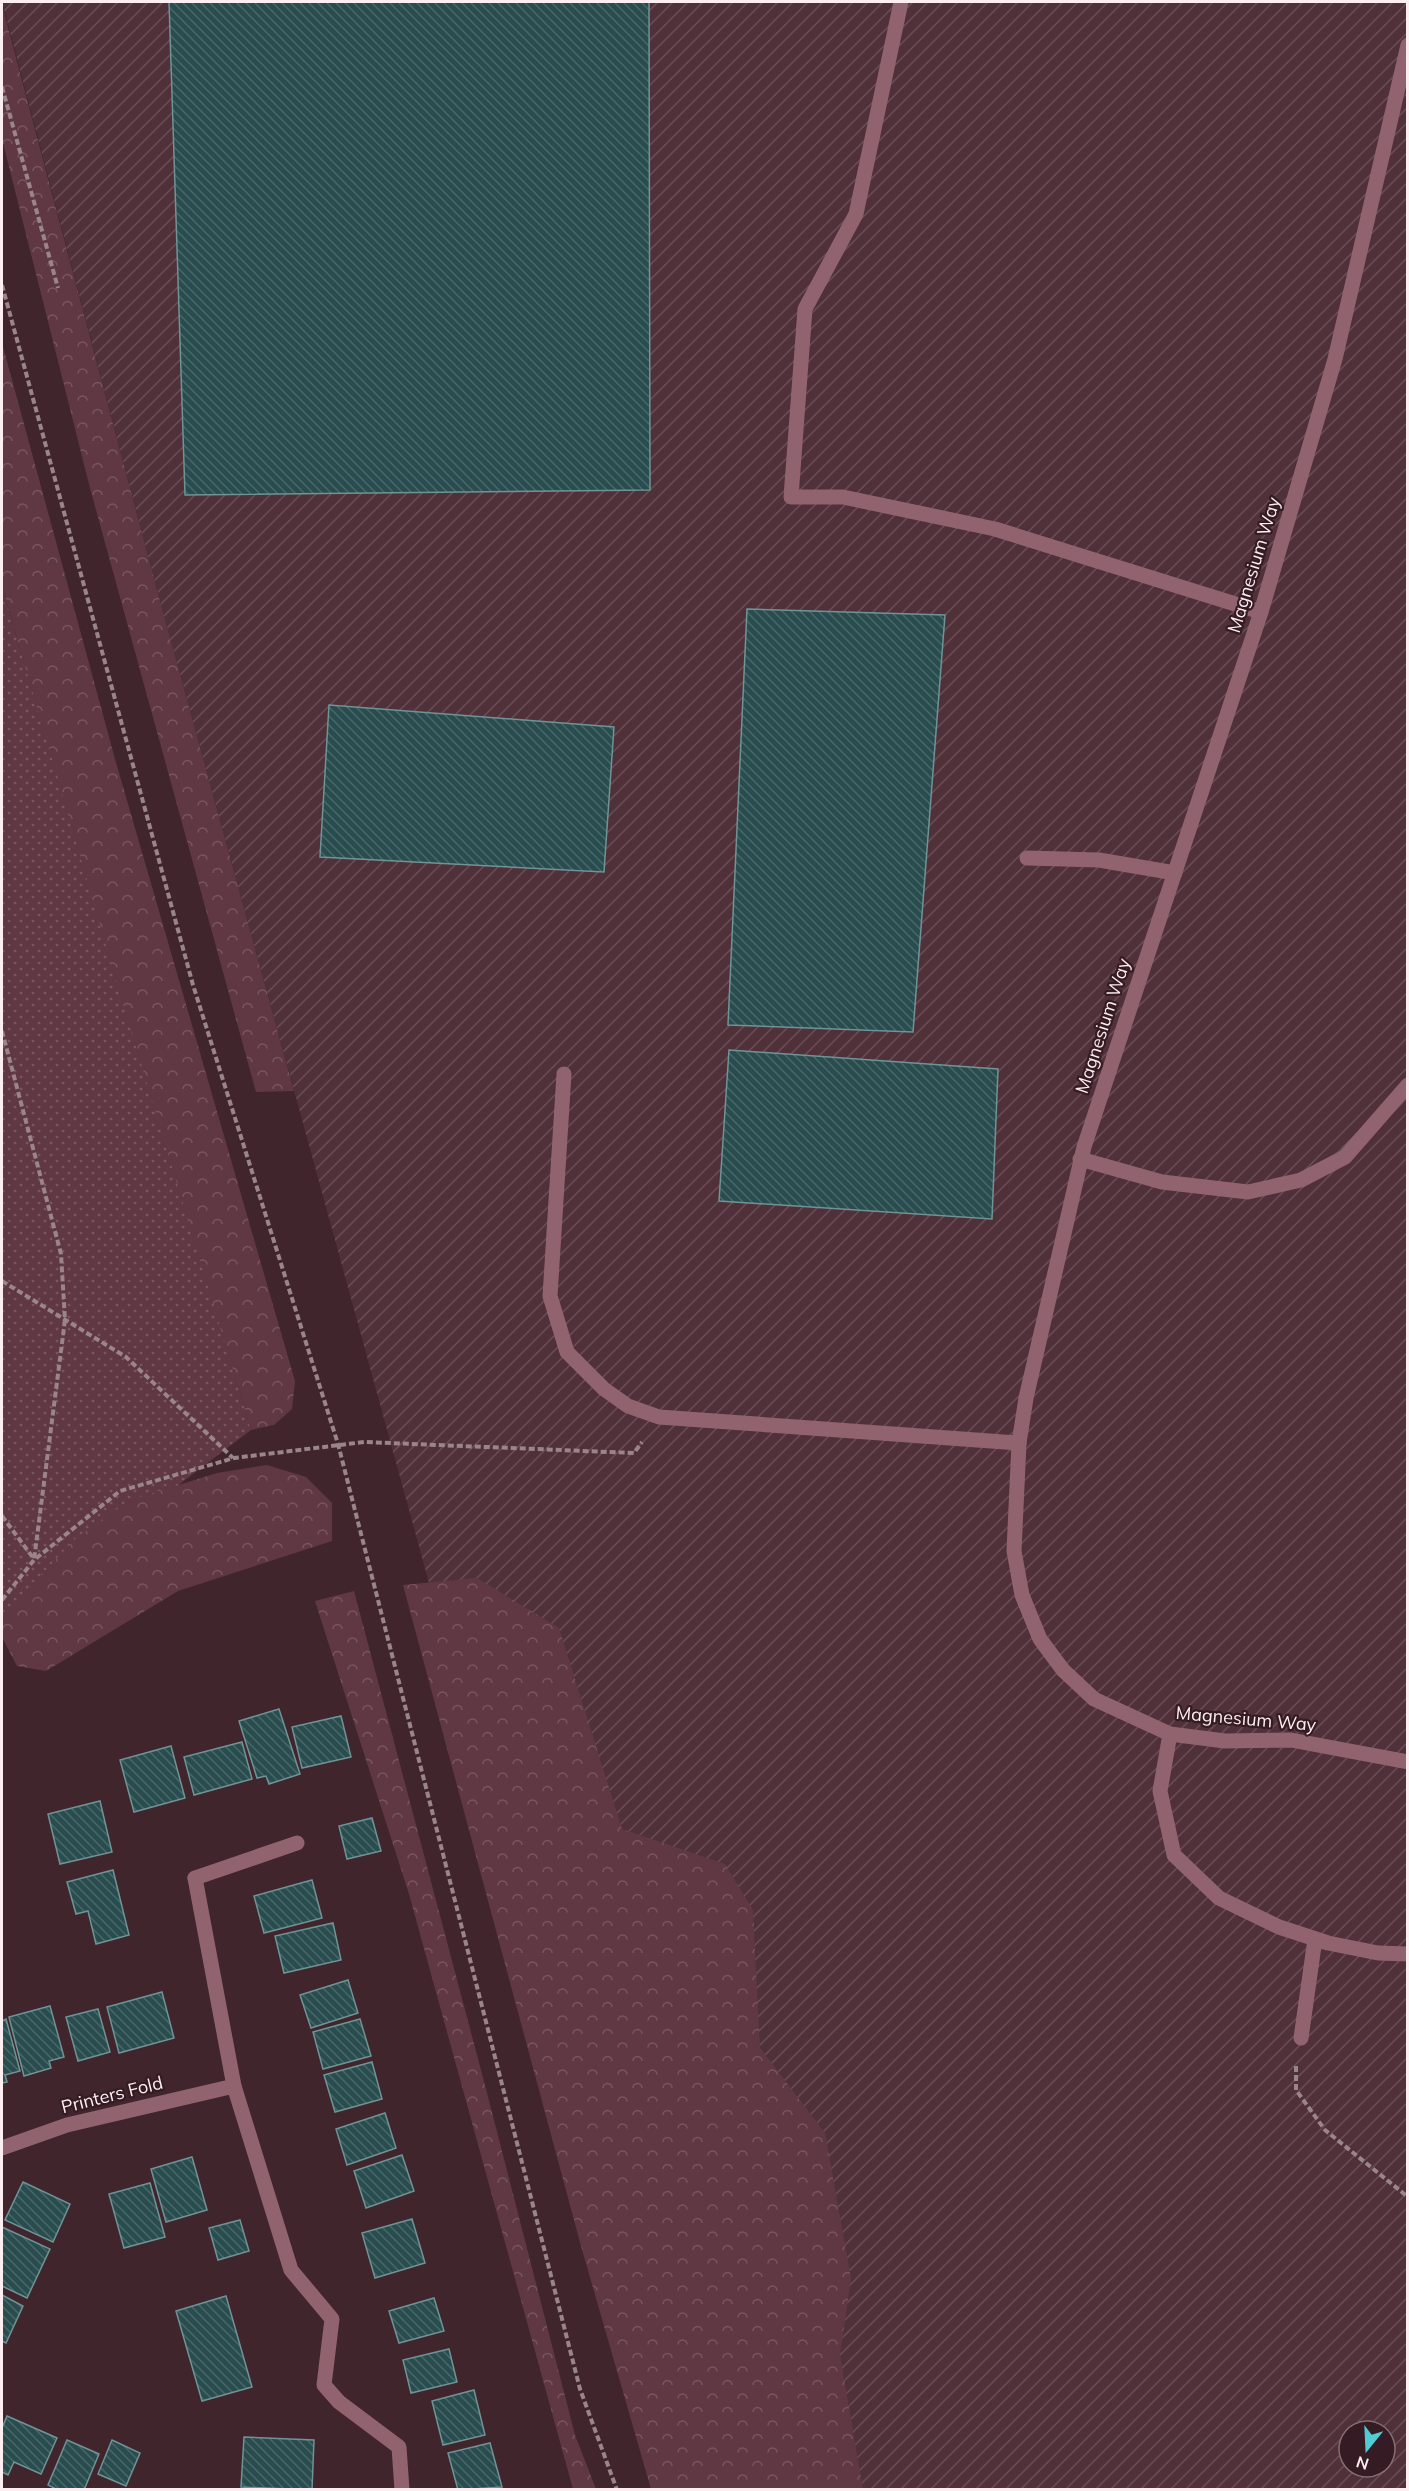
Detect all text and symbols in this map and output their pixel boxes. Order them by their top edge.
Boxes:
street label: Magnesium Way [1222,494,1285,636]
street label: Magnesium Way [1070,955,1135,1096]
street label: Magnesium Way [1175,1701,1318,1736]
street label: Printers Fold [59,2071,165,2118]
north arrow [1337,2419,1397,2479]
text: N [1354,2452,1371,2475]

